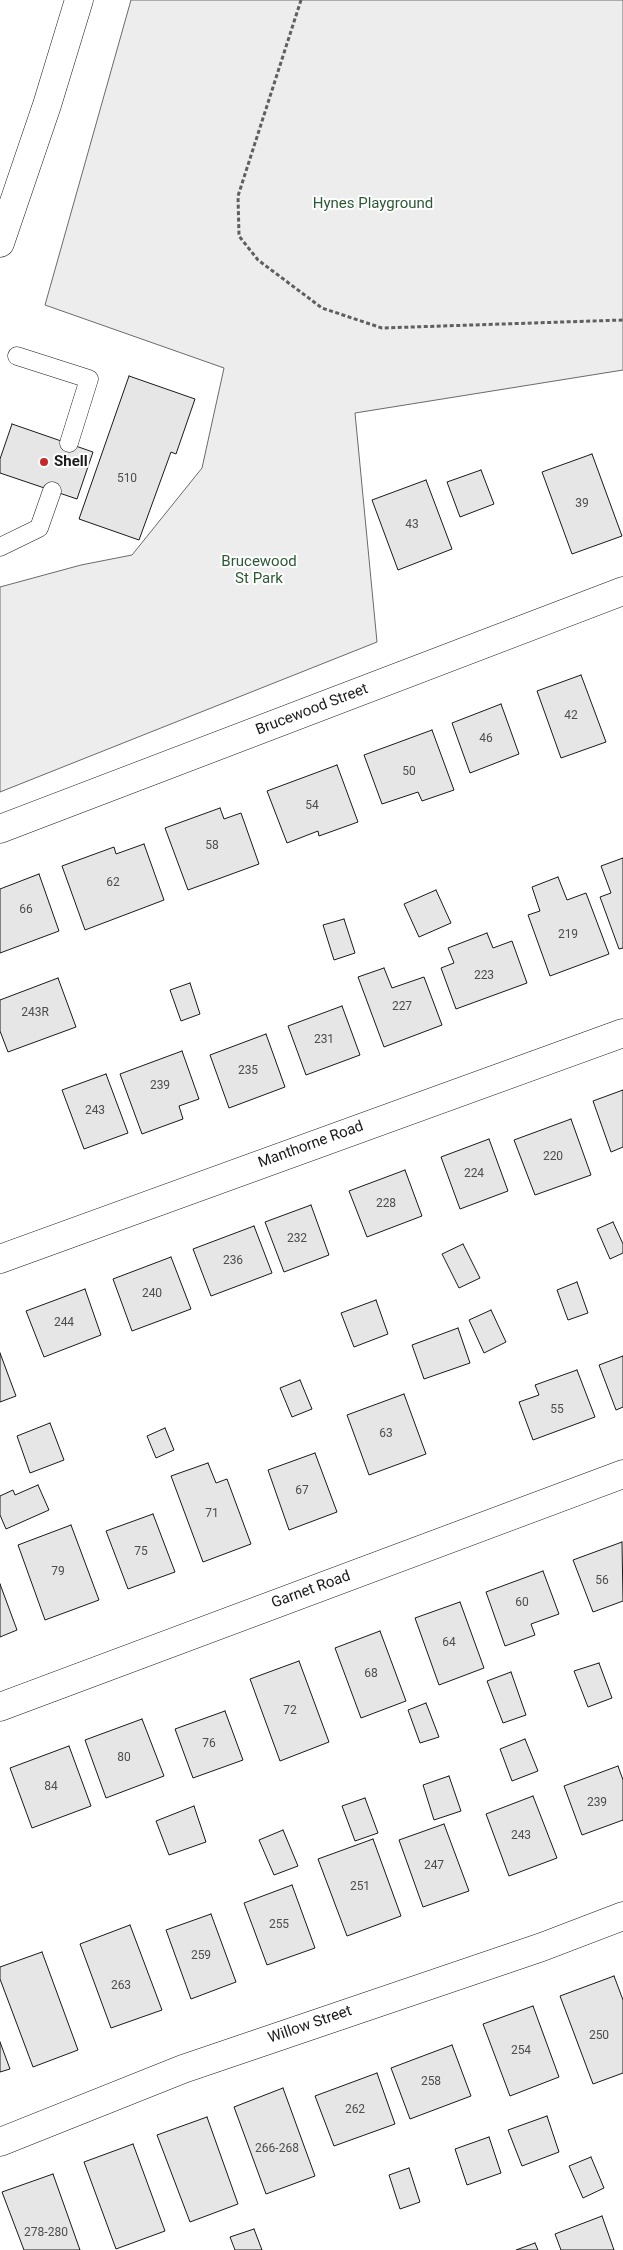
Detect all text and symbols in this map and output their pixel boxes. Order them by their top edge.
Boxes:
park label: Hynes Playground [313,195,433,213]
place label: Shell [54,453,88,471]
marker: Shell [38,456,50,468]
house number: 510 [117,472,137,486]
house number: 39 [575,497,589,511]
house number: 43 [405,518,419,532]
park label: Brucewood St Park [221,553,297,588]
street label: Brucewood Street [253,680,371,740]
house number: 42 [564,709,578,723]
house number: 46 [479,732,493,746]
house number: 50 [402,765,416,779]
house number: 54 [305,799,319,813]
house number: 58 [205,839,219,853]
house number: 62 [106,876,120,890]
house number: 66 [19,903,33,917]
house number: 219 [558,928,578,942]
house number: 223 [474,969,494,983]
house number: 227 [392,1000,412,1014]
house number: 243R [21,1006,49,1020]
house number: 231 [314,1033,334,1047]
house number: 235 [238,1064,258,1078]
house number: 239 [150,1079,170,1093]
house number: 243 [85,1104,105,1118]
street label: Manthorne Road [256,1118,366,1172]
house number: 220 [543,1150,563,1164]
house number: 224 [464,1167,484,1181]
house number: 228 [376,1197,396,1211]
house number: 232 [287,1232,307,1246]
house number: 236 [223,1254,243,1268]
house number: 240 [142,1287,162,1301]
house number: 244 [54,1316,74,1330]
house number: 55 [550,1403,564,1417]
house number: 63 [379,1427,393,1441]
house number: 67 [295,1484,309,1498]
house number: 71 [205,1507,219,1521]
house number: 75 [134,1545,148,1559]
house number: 79 [51,1565,65,1579]
street label: Garnet Road [269,1567,353,1613]
house number: 56 [595,1574,609,1588]
house number: 60 [515,1596,529,1610]
house number: 64 [442,1636,456,1650]
house number: 68 [364,1667,378,1681]
house number: 72 [283,1704,297,1718]
house number: 76 [202,1737,216,1751]
house number: 80 [117,1751,131,1765]
house number: 84 [44,1780,58,1794]
house number: 239 [587,1796,607,1810]
house number: 243 [511,1829,531,1843]
house number: 247 [424,1859,444,1873]
house number: 251 [350,1880,370,1894]
house number: 255 [269,1918,289,1932]
house number: 259 [191,1949,211,1963]
house number: 263 [111,1979,131,1993]
street label: Willow Street [266,2002,354,2048]
house number: 250 [589,2029,609,2043]
house number: 254 [511,2044,531,2058]
house number: 258 [421,2075,441,2089]
house number: 262 [345,2103,365,2117]
house number: 266-268 [255,2142,299,2156]
house number: 278-280 [24,2226,68,2240]

